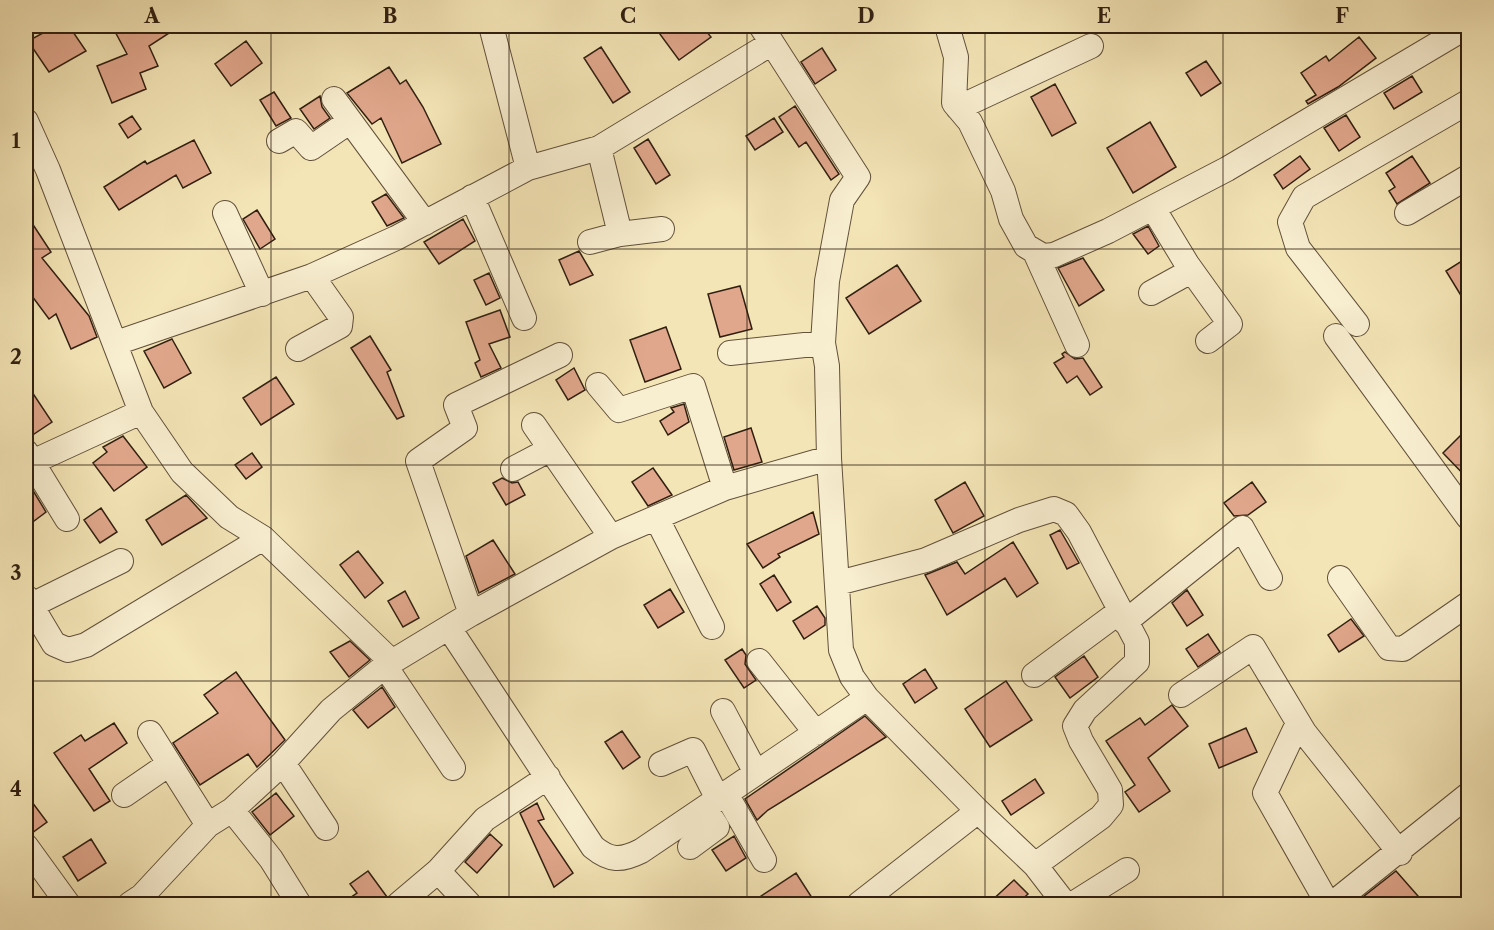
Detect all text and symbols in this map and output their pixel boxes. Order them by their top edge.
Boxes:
text: A [143,4,160,28]
text: B [383,4,398,28]
text: C [620,4,636,28]
text: D [857,4,875,28]
text: E [1097,4,1111,28]
text: F [1335,4,1349,28]
text: 1 [12,129,21,153]
text: 2 [10,345,22,369]
text: 3 [10,561,22,585]
text: 4 [10,777,22,801]

